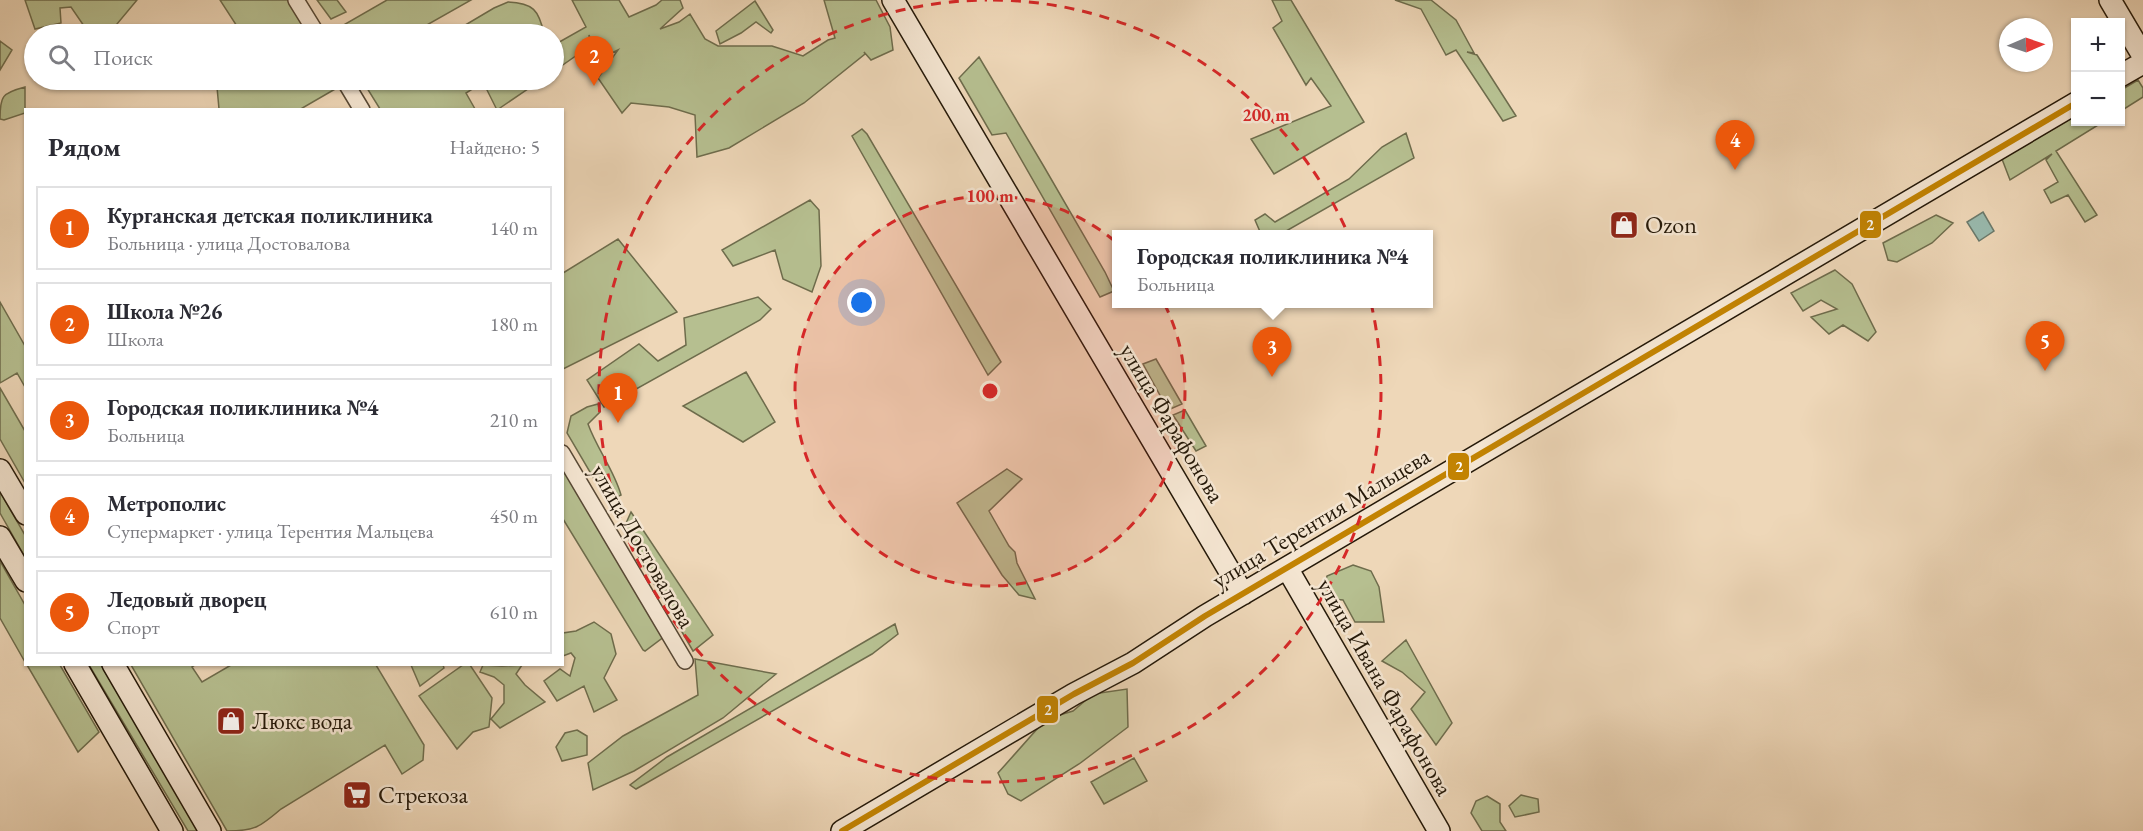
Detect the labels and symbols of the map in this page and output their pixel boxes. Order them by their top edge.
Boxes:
north arrow [1999,18,2053,72]
pin: 2 [574,36,614,86]
text: 200 m [1242,103,1290,126]
pin: 4 [1716,120,1754,170]
text: 100 m [966,184,1014,207]
shop icon: Ozon [1608,209,1640,241]
place label: Ozon [1645,209,1697,240]
line badge: 2 [1859,210,1882,239]
text: 2 [1866,214,1875,235]
your location [847,288,876,317]
pin: 5 [2026,322,2064,371]
pin: 3 [1252,328,1292,377]
street label: улица Фарафонова [1113,337,1232,508]
pin: 1 [598,374,638,423]
centre of rings [980,381,1000,401]
street label: улица Терентия Мальцева [1206,440,1436,595]
line badge: 2 [1447,452,1470,481]
text: 2 [1455,456,1464,477]
street label: улица Достовалова [584,458,703,634]
street label: улица Ивана Фарафонова [1310,572,1461,801]
line badge: 2 [1036,695,1059,724]
text: 2 [1044,699,1053,720]
shop icon: Люкс вода [215,705,247,737]
place label: Люкс вода [252,705,353,736]
supermarket icon: Стрекоза [341,779,373,811]
place label: Стрекоза [378,779,468,810]

